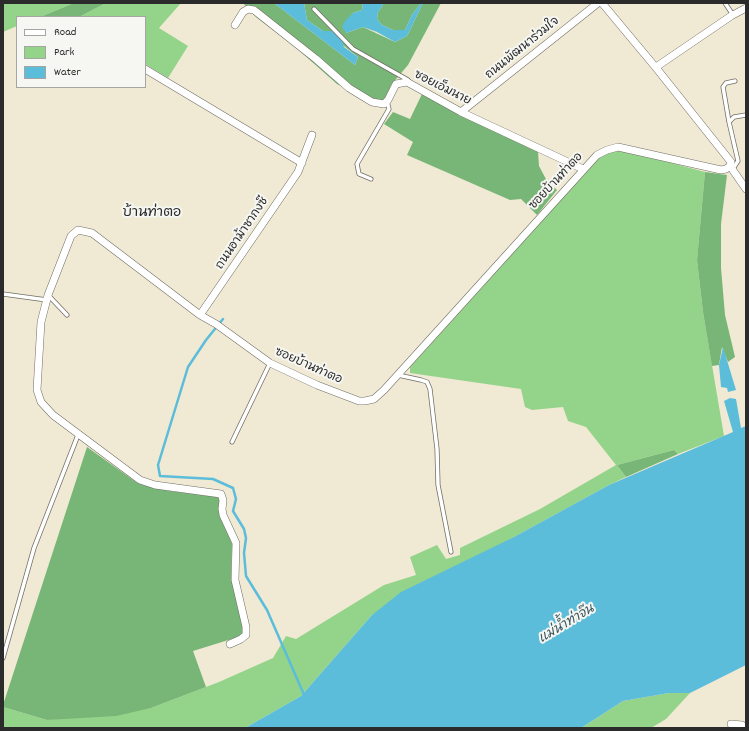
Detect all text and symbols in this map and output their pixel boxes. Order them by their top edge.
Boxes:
street label: ถนนพัฒนาร่วมใจ [483,15,563,83]
legend [16,16,146,88]
text: Road [54,24,76,41]
text: Park [54,44,74,61]
text: Water [54,64,81,81]
street label: ซอยเอ็มนาย [411,68,473,110]
street label: ซอยบ้านท่าตอ [527,151,587,213]
street label: ถนนอาม้าซากงซี [214,195,272,273]
district label: บ้านท่าตอ [123,206,181,222]
street label: ซอยบ้านท่าตอ [272,346,344,388]
water label: แม่น้ำท่าจีน [536,602,598,648]

